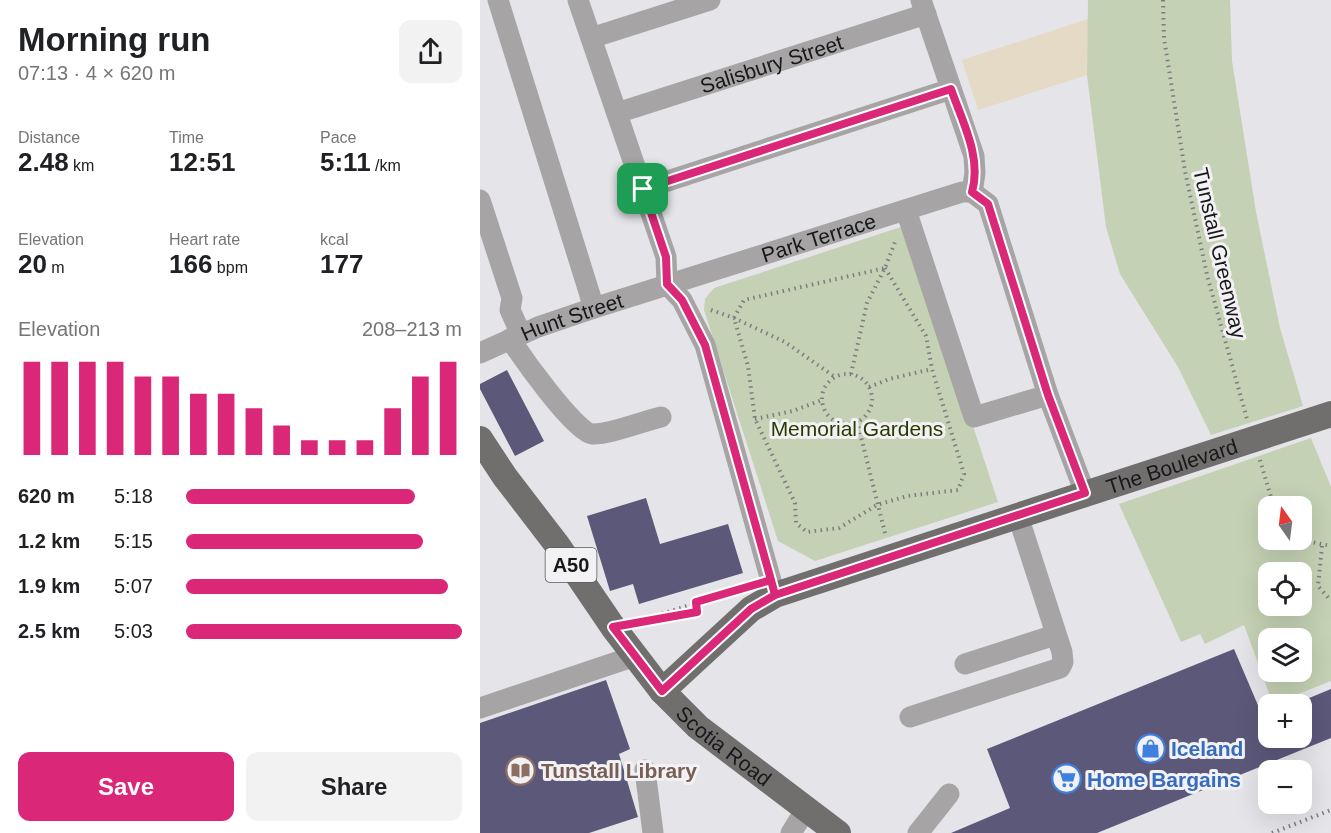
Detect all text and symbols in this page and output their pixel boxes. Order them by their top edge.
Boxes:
button: share [399,20,462,83]
text: Morning run [18,21,210,58]
street label: Salisbury Street [697,30,846,97]
text: 07:13 · 4 × 620 m [18,62,175,84]
text: Distance [18,129,80,146]
text: Time [169,129,204,146]
text: Pace [320,129,356,146]
text: 2.48 [18,147,69,177]
text: 12:51 [169,147,236,177]
text: 5:11 [320,147,371,177]
text: km [69,157,94,174]
text: /km [371,157,401,174]
pin [617,163,668,214]
street label: Tunstall Greenway [1189,165,1251,341]
icon: arrive [626,172,659,205]
street label: Park Terrace [758,208,878,266]
text: Elevation [18,231,84,248]
text: Heart rate [169,231,240,248]
text: kcal [320,231,348,248]
text: 20 [18,249,47,279]
text: 166 [169,249,212,279]
text: 177 [320,249,363,279]
text: m [47,259,65,276]
text: bpm [212,259,248,276]
street label: Hunt Street [517,288,626,345]
text: Elevation [18,318,100,340]
text: 208–213 m [362,318,462,340]
park label: Memorial Gardens [771,417,943,440]
street label: The Boulevard [1103,434,1240,498]
text: 620 m [18,485,75,507]
text: 5:18 [114,485,153,507]
north arrow [1258,496,1312,550]
map controls [1258,496,1312,814]
text: 1.2 km [18,530,80,552]
text: 5:15 [114,530,153,552]
road number: A50 [546,548,596,582]
button: locate [1258,562,1312,616]
text: 1.9 km [18,575,80,597]
text: 5:07 [114,575,153,597]
text: 2.5 km [18,620,80,642]
text: 5:03 [114,620,153,642]
button: layers [1258,628,1312,682]
button: + [1258,694,1312,748]
street label: Scotia Road [672,701,776,790]
shop icon: Iceland [1134,732,1166,764]
place label: Iceland [1171,737,1243,760]
button: Save [18,752,234,821]
button: Share [246,752,462,821]
library icon: Tunstall Library [504,754,536,786]
place label: Tunstall Library [541,759,697,782]
button: − [1258,760,1312,814]
supermarket icon: Home Bargains [1050,763,1082,795]
place label: Home Bargains [1087,768,1241,791]

